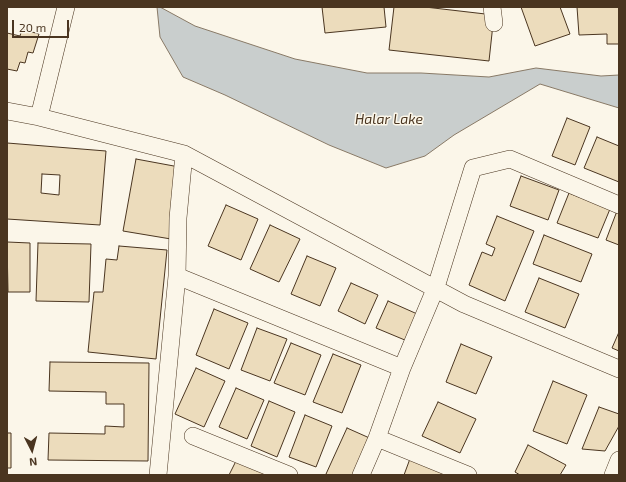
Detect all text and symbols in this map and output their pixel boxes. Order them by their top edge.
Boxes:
scale bar [14,12,71,38]
text: 20 m [19,20,46,34]
water label: Halar Lake [355,111,423,127]
north arrow [12,430,52,470]
text: N [29,456,38,469]

